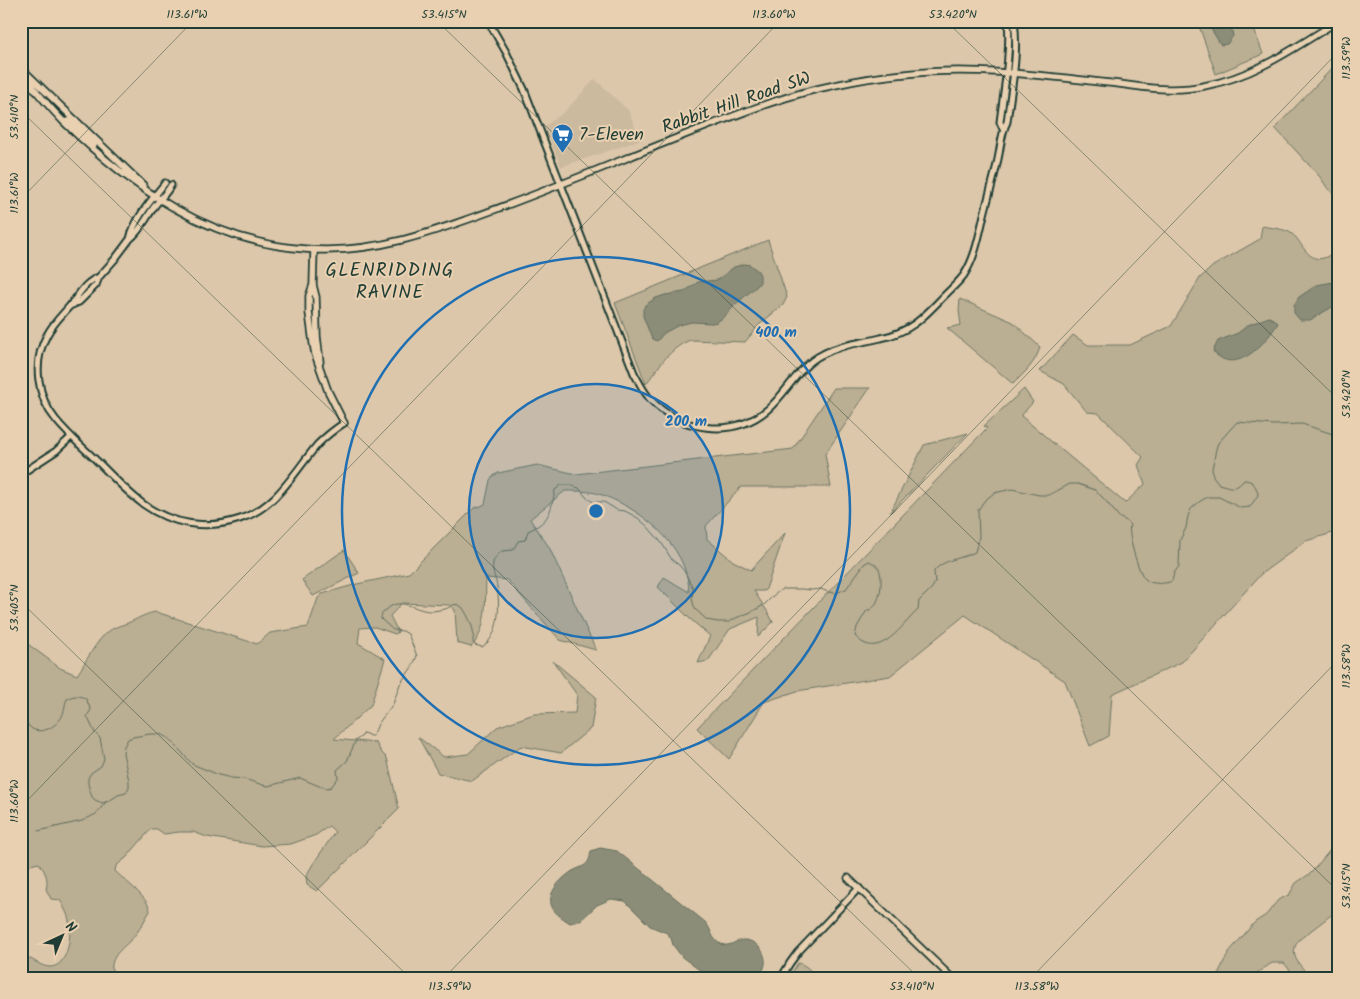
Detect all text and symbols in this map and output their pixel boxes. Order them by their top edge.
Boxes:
text: 113.61°W [166,5,208,24]
text: 53.415°N [421,5,467,24]
text: 113.60°W [752,5,796,24]
text: 53.420°N [929,5,977,24]
text: 113.59°W [1337,37,1356,79]
street label: Rabbit Hill Road SW [658,64,815,142]
text: 53.410°N [5,95,24,139]
place label: 7-Eleven [579,121,644,150]
supermarket icon: 7-Eleven [551,122,575,153]
text: 113.61°W [5,172,24,214]
district label: GLENRIDDING RAVINE [326,256,454,308]
text: 400 m [755,321,797,345]
text: 53.420°N [1337,370,1356,418]
text: 200 m [665,410,707,434]
centre of rings [587,502,605,520]
text: 53.405°N [5,584,24,632]
text: 113.58°W [1337,644,1356,688]
text: 113.60°W [5,779,24,823]
text: 53.415°N [1337,863,1356,909]
north arrow [38,912,88,962]
text: N [60,916,81,938]
text: 113.59°W [429,977,471,996]
text: 53.410°N [890,977,934,996]
text: 113.58°W [1015,977,1059,996]

